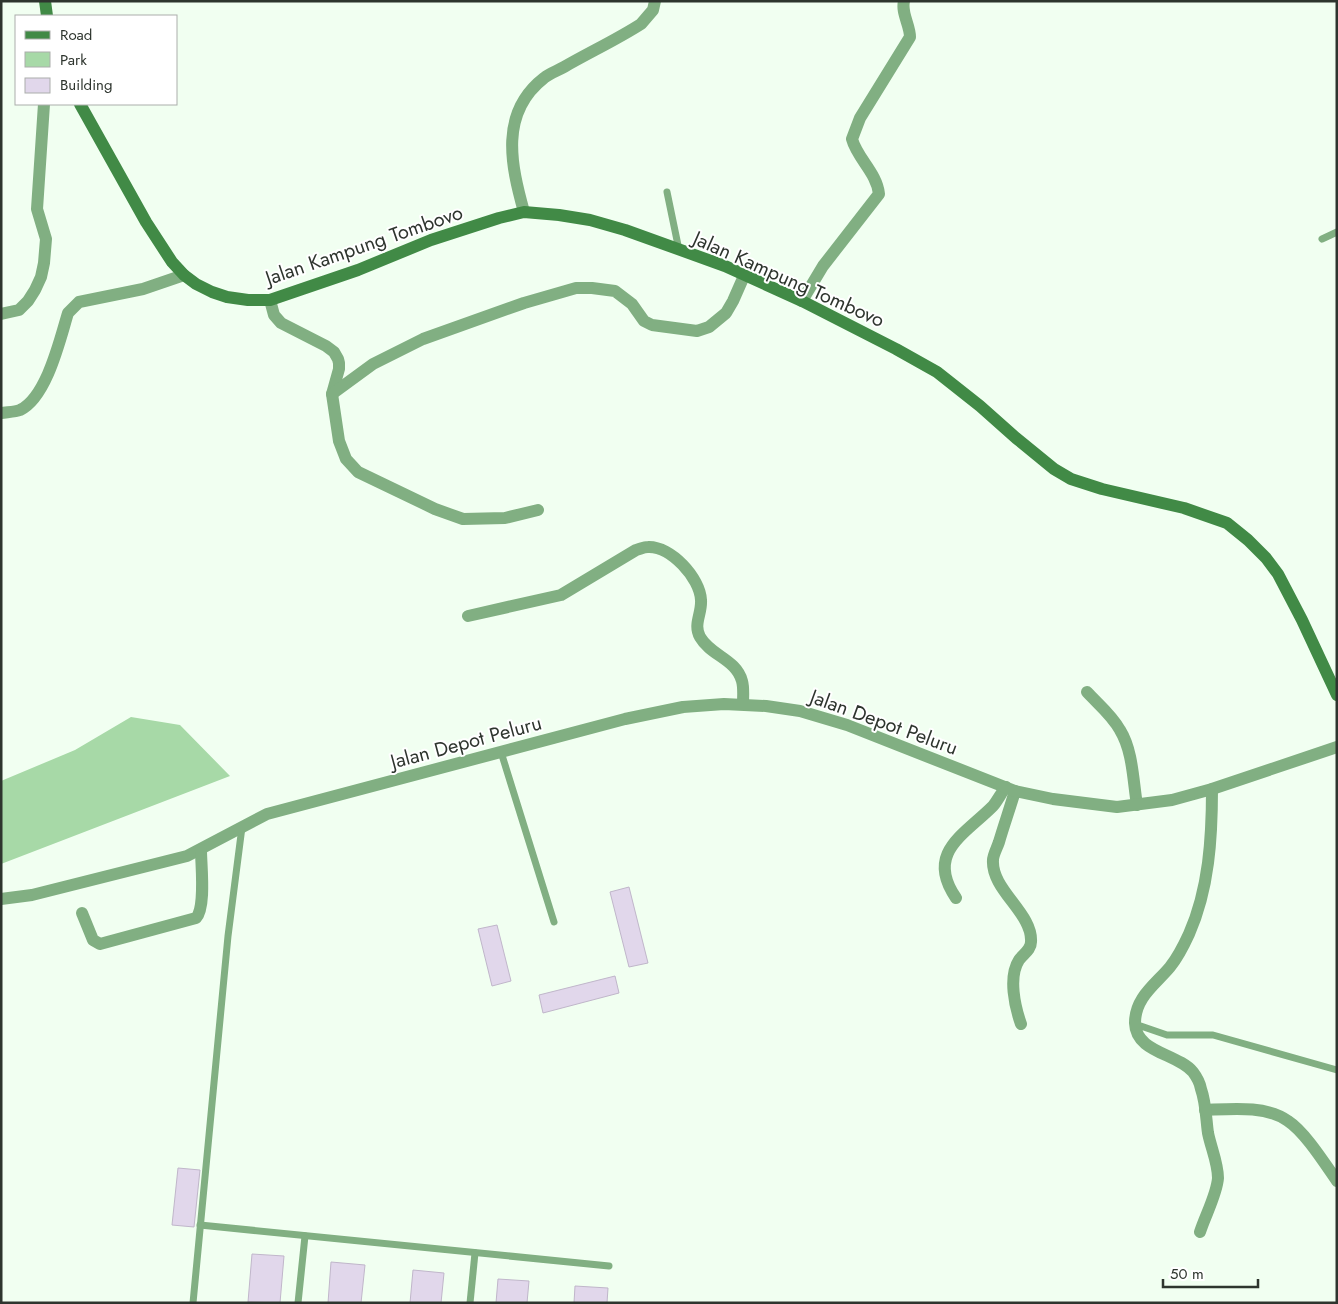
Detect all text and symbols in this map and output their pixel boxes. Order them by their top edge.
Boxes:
legend [15,15,178,105]
text: Road [60,24,92,46]
text: Park [60,49,87,71]
text: Building [60,74,112,96]
street label: Jalan Kampung Tombovo [259,198,467,294]
street label: Jalan Kampung Tombovo [686,223,889,335]
street label: Jalan Depot Peluru [803,681,962,763]
street label: Jalan Depot Peluru [384,708,545,777]
scale bar [1163,1256,1258,1288]
text: 50 m [1170,1263,1204,1285]

